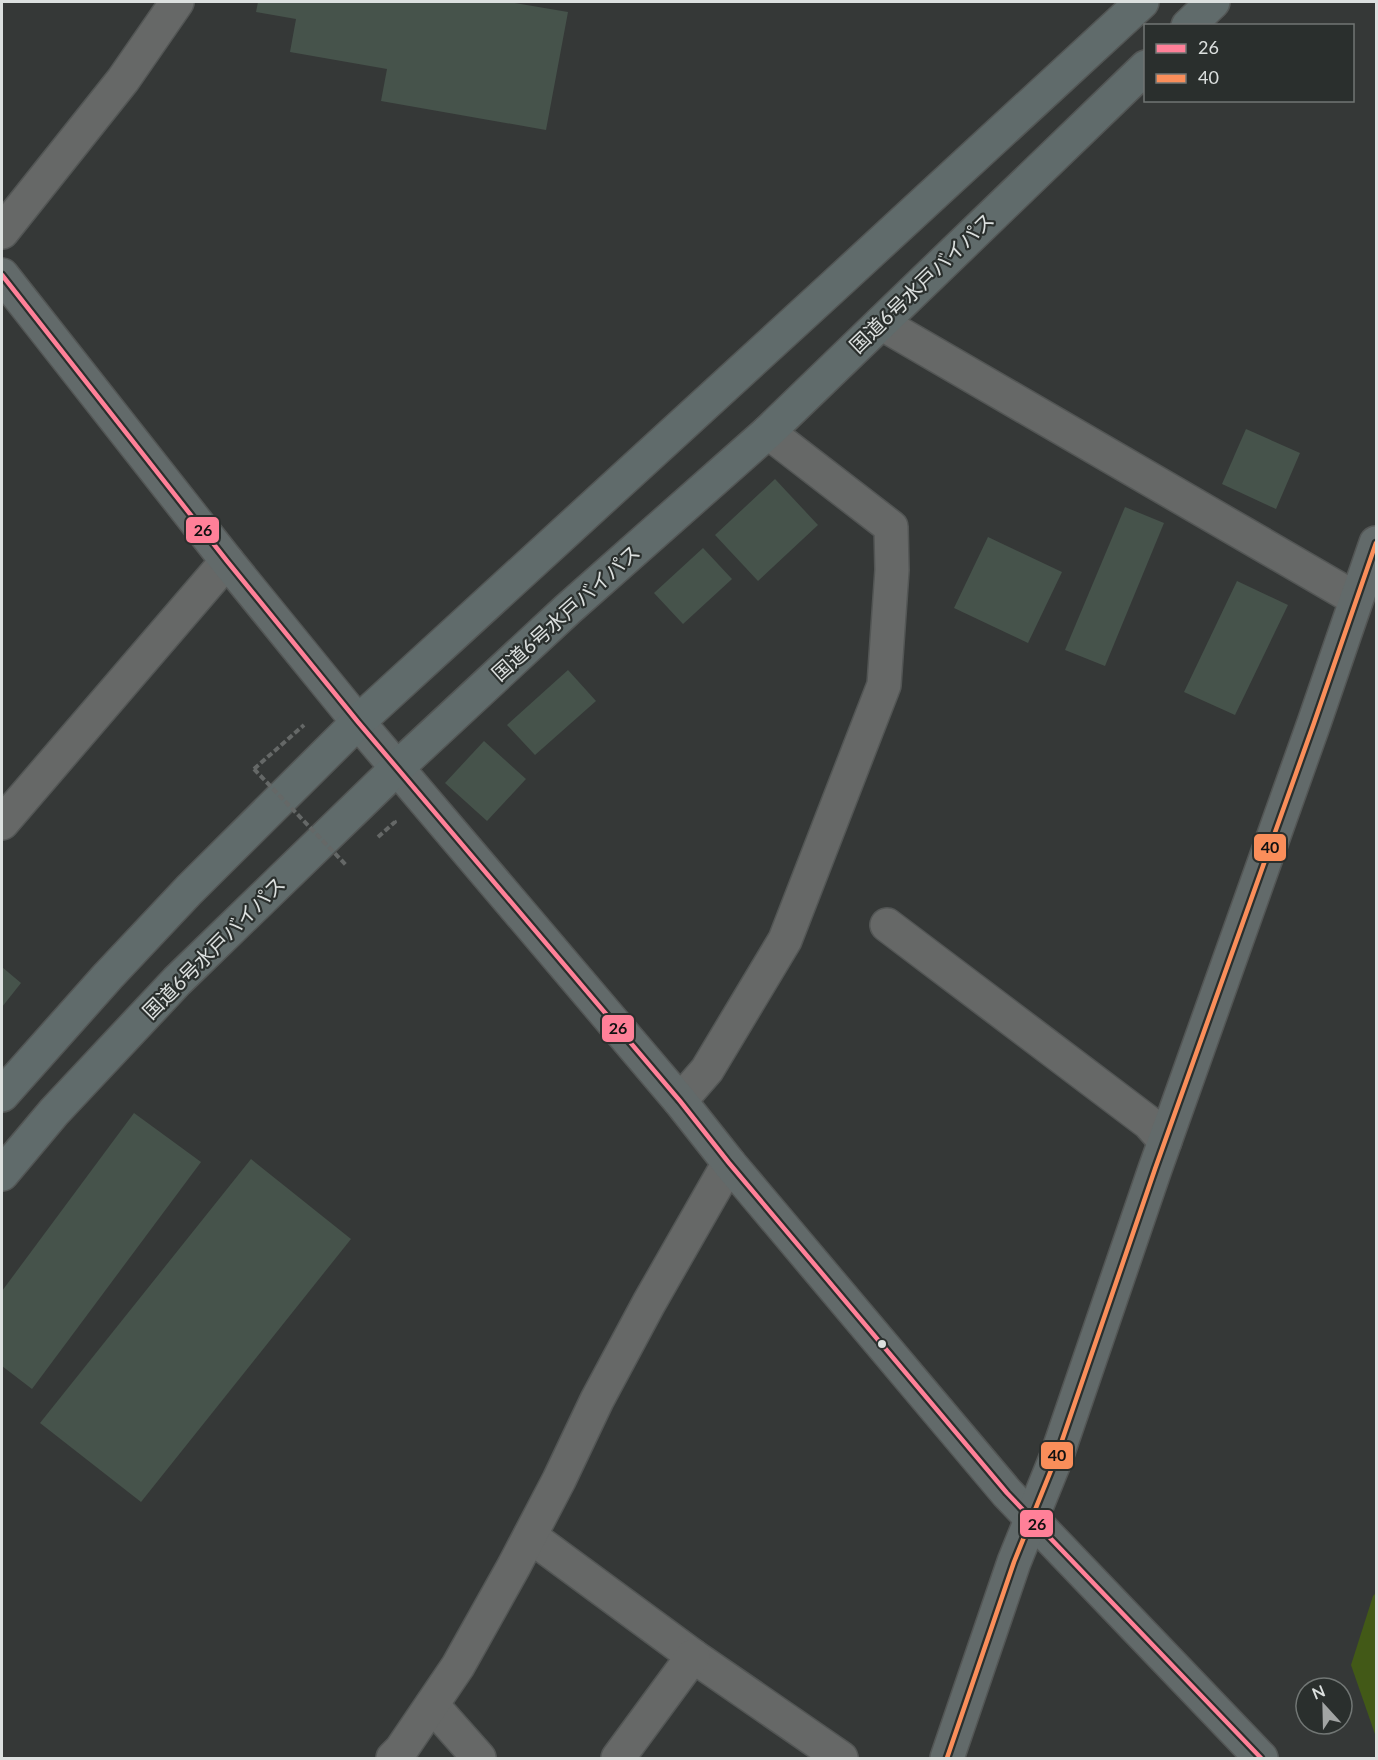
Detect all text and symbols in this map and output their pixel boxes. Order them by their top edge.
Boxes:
legend [1144,24,1354,102]
text: 26 [1198,36,1219,58]
text: 40 [1198,66,1219,88]
street label: 国道6号水戸バイパス [844,207,998,357]
line badge: 26 [185,516,220,544]
text: 26 [194,520,212,539]
street label: 国道6号水戸バイパス [486,539,644,685]
line badge: 40 [1253,833,1287,862]
text: 40 [1261,837,1279,856]
street label: 国道6号水戸バイパス [137,871,289,1023]
line badge: 26 [601,1014,635,1043]
text: 26 [609,1018,627,1037]
unlabelled marker [876,1338,888,1350]
line badge: 40 [1040,1441,1074,1470]
text: 40 [1048,1445,1066,1464]
line badge: 26 [1019,1509,1054,1538]
text: 26 [1028,1514,1046,1533]
north arrow [1294,1676,1354,1736]
text: N [1309,1681,1327,1703]

